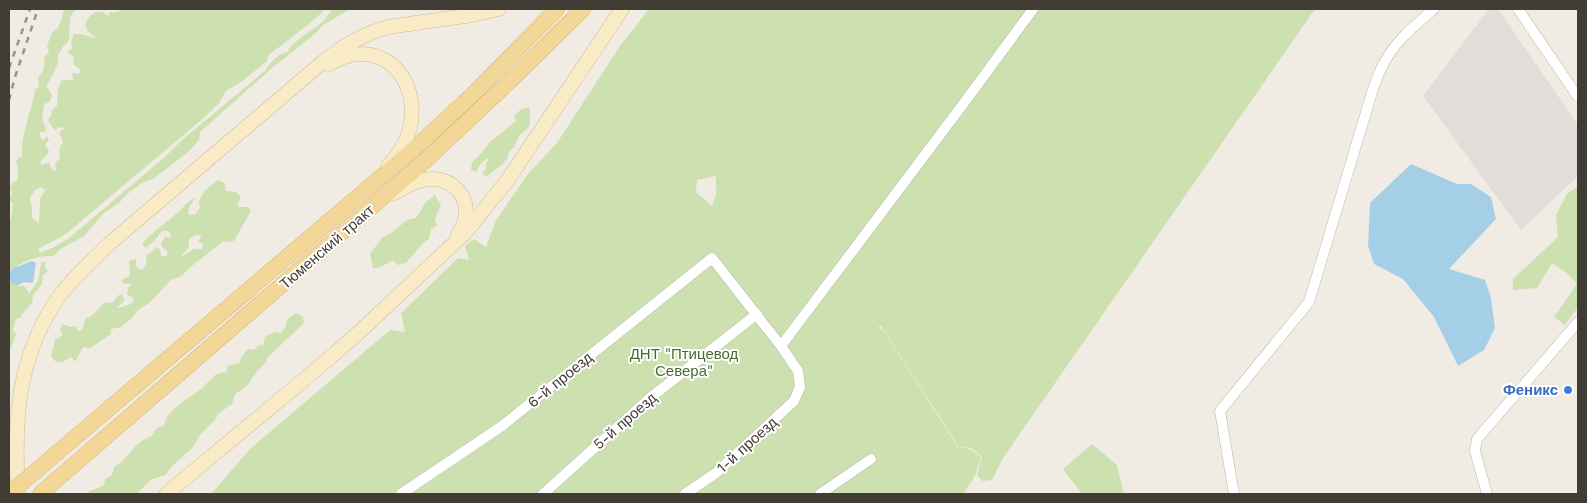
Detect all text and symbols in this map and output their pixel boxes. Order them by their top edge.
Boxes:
street label: Тюменский тракт [276,201,378,293]
park label: ДНТ "Птицевод Севера" [630,345,739,380]
street label: 6-й проезд [524,348,596,412]
place label: Феникс [1503,381,1558,399]
marker: Феникс [1562,384,1574,396]
street label: 5-й проезд [590,388,661,453]
street label: 1-й проезд [713,413,781,477]

